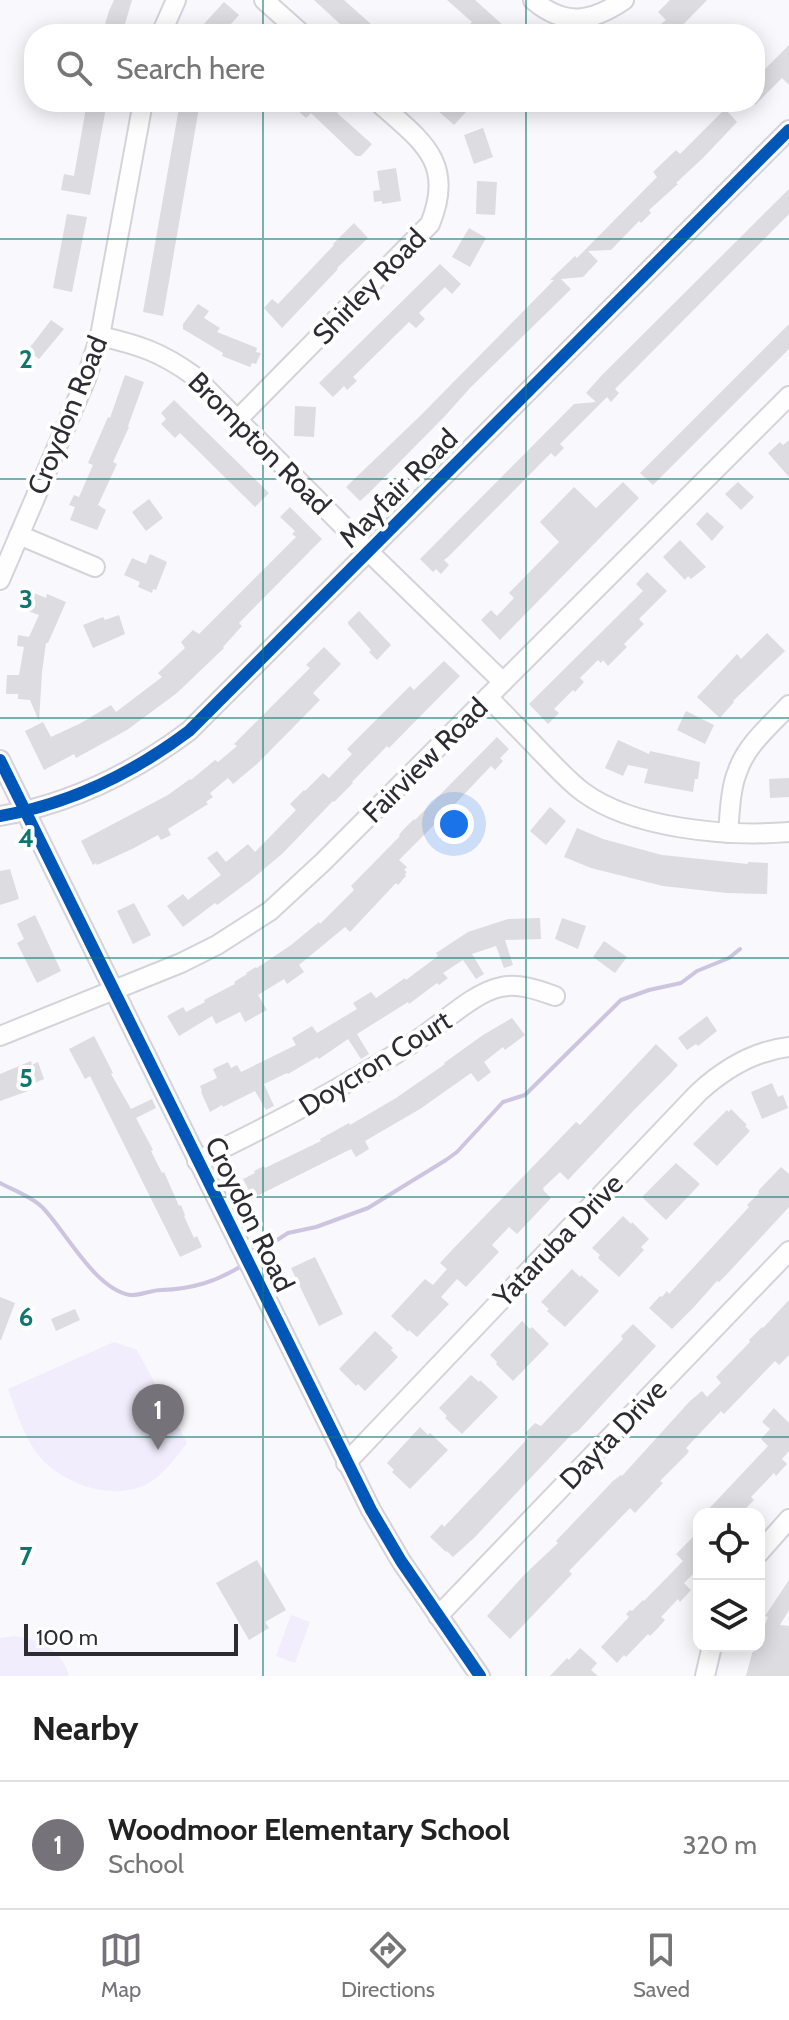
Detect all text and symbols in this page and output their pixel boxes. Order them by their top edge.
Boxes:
search box [24,24,765,112]
icon: search [52,46,96,90]
text: Search here [116,50,265,87]
street label: Shirley Road [305,221,433,351]
street label: Croydon Road [20,331,114,499]
text: 2 [19,343,33,375]
street label: Brompton Road [182,365,338,521]
street label: Mayfair Road [332,422,464,554]
text: 3 [19,583,33,615]
street label: Fairview Road [355,690,495,830]
your location [434,804,474,844]
text: 4 [18,822,34,854]
street label: Doycron Court [293,1003,457,1123]
text: 5 [19,1062,33,1094]
street label: Croydon Road [198,1131,302,1297]
street label: Yataruba Drive [485,1166,630,1314]
text: 6 [19,1301,33,1333]
street label: Dayta Drive [552,1372,674,1496]
pin: 1 [132,1384,184,1450]
map controls [693,1508,765,1652]
button: locate [693,1508,765,1580]
text: 7 [19,1540,33,1572]
button: layers [693,1580,765,1652]
scale bar [24,1620,238,1656]
text: 100 m [36,1624,98,1651]
text: Nearby [32,1707,139,1749]
text: Woodmoor Elementary School [108,1811,510,1848]
text: 1 [53,1829,63,1861]
text: 320 m [683,1829,757,1861]
text: School [108,1848,184,1880]
tab: Map [99,1928,143,2003]
tab: Directions [341,1928,435,2003]
tab: Saved [633,1928,690,2003]

